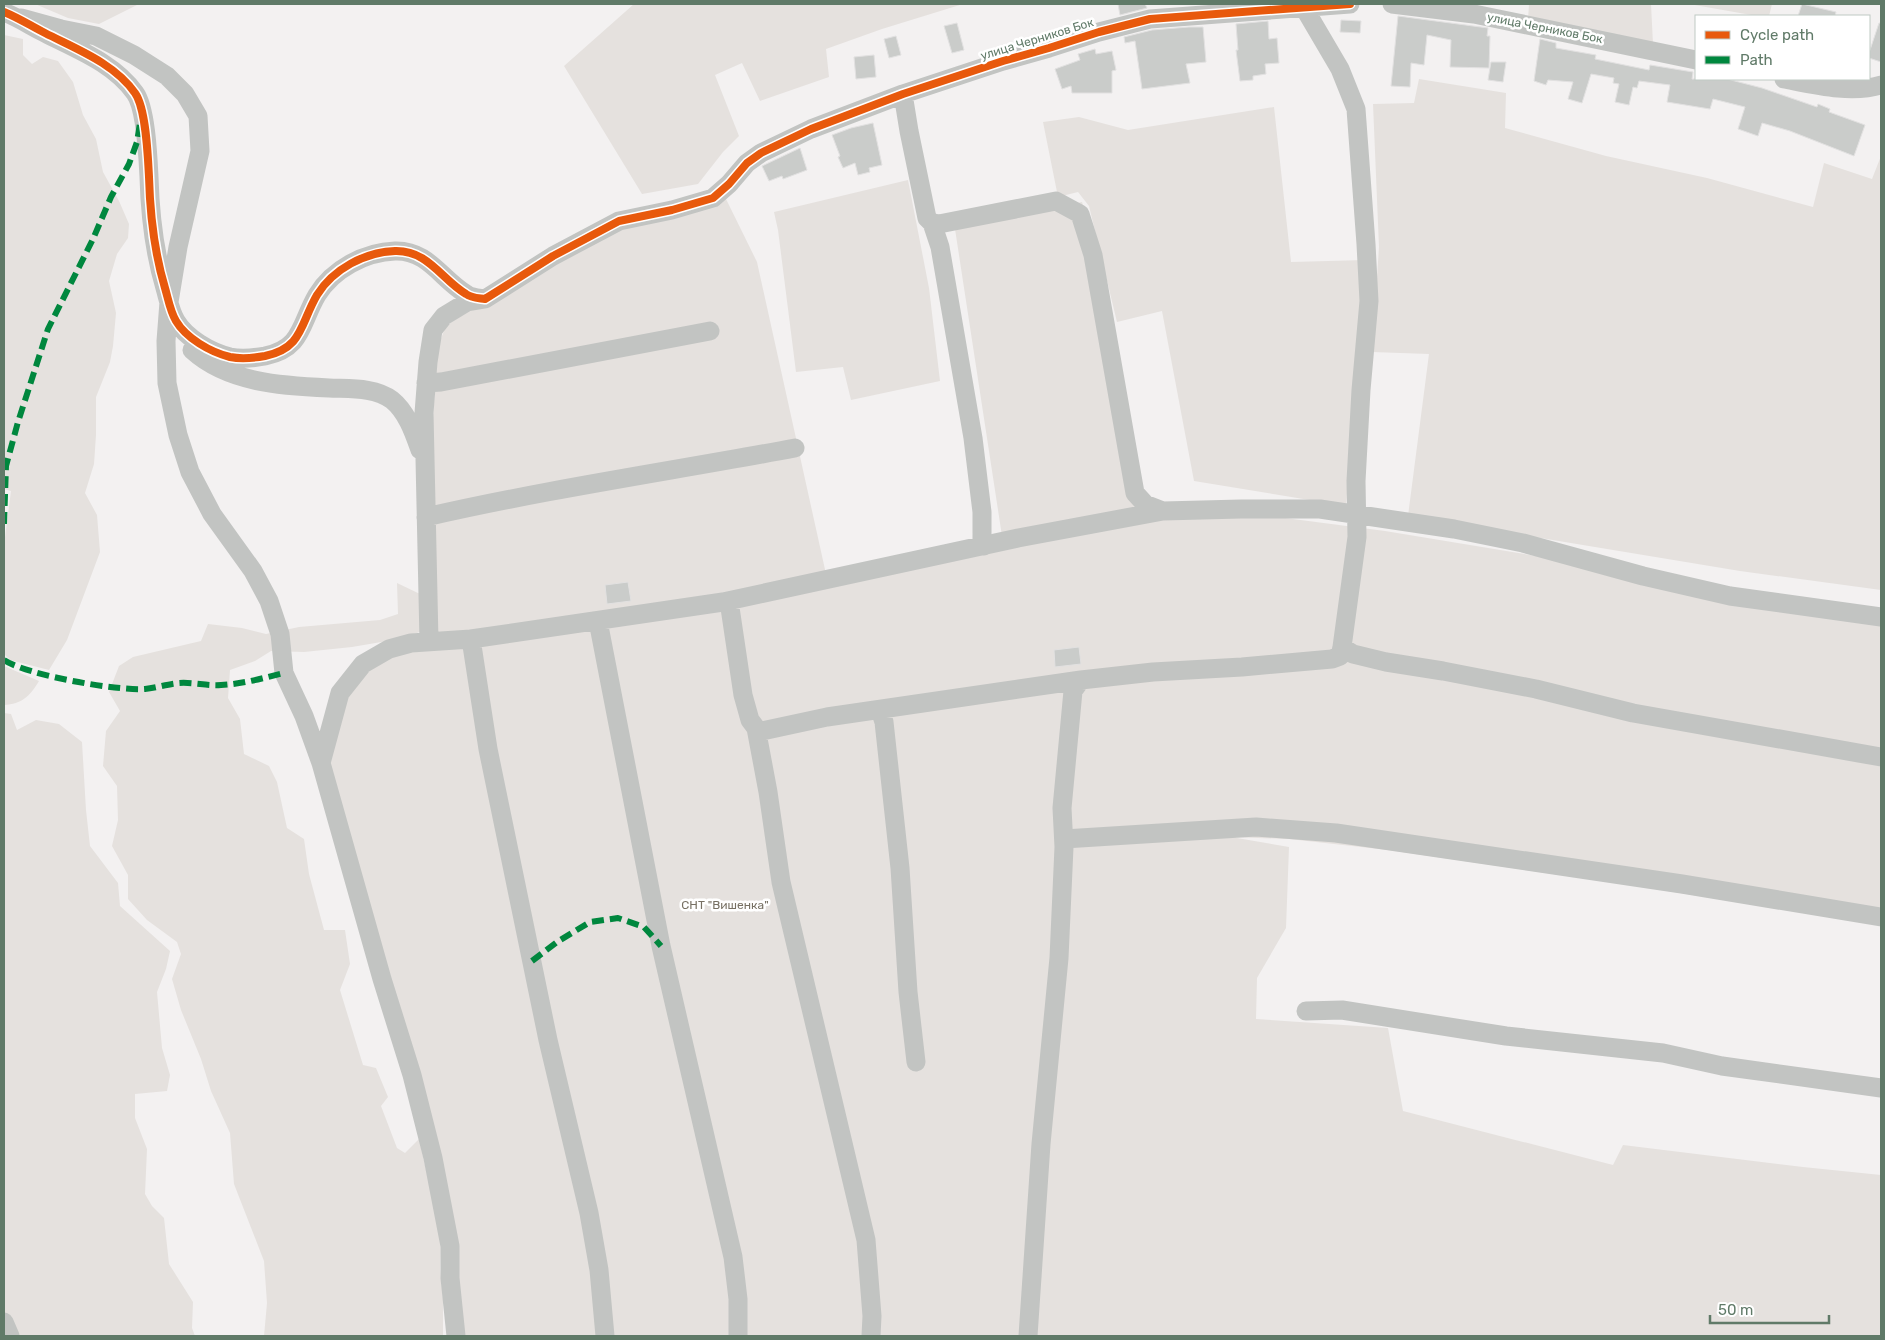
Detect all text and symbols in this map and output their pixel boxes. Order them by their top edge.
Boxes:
street label: улица Черников Бок [1486,10,1605,46]
street label: улица Черников Бок [979,15,1096,63]
legend [1695,15,1870,80]
text: Cycle path [1740,26,1814,44]
text: Path [1740,51,1773,69]
park label: СНТ "Вишенка" [681,898,769,912]
scale bar [1710,1292,1829,1324]
text: 50 m [1718,1301,1753,1319]

